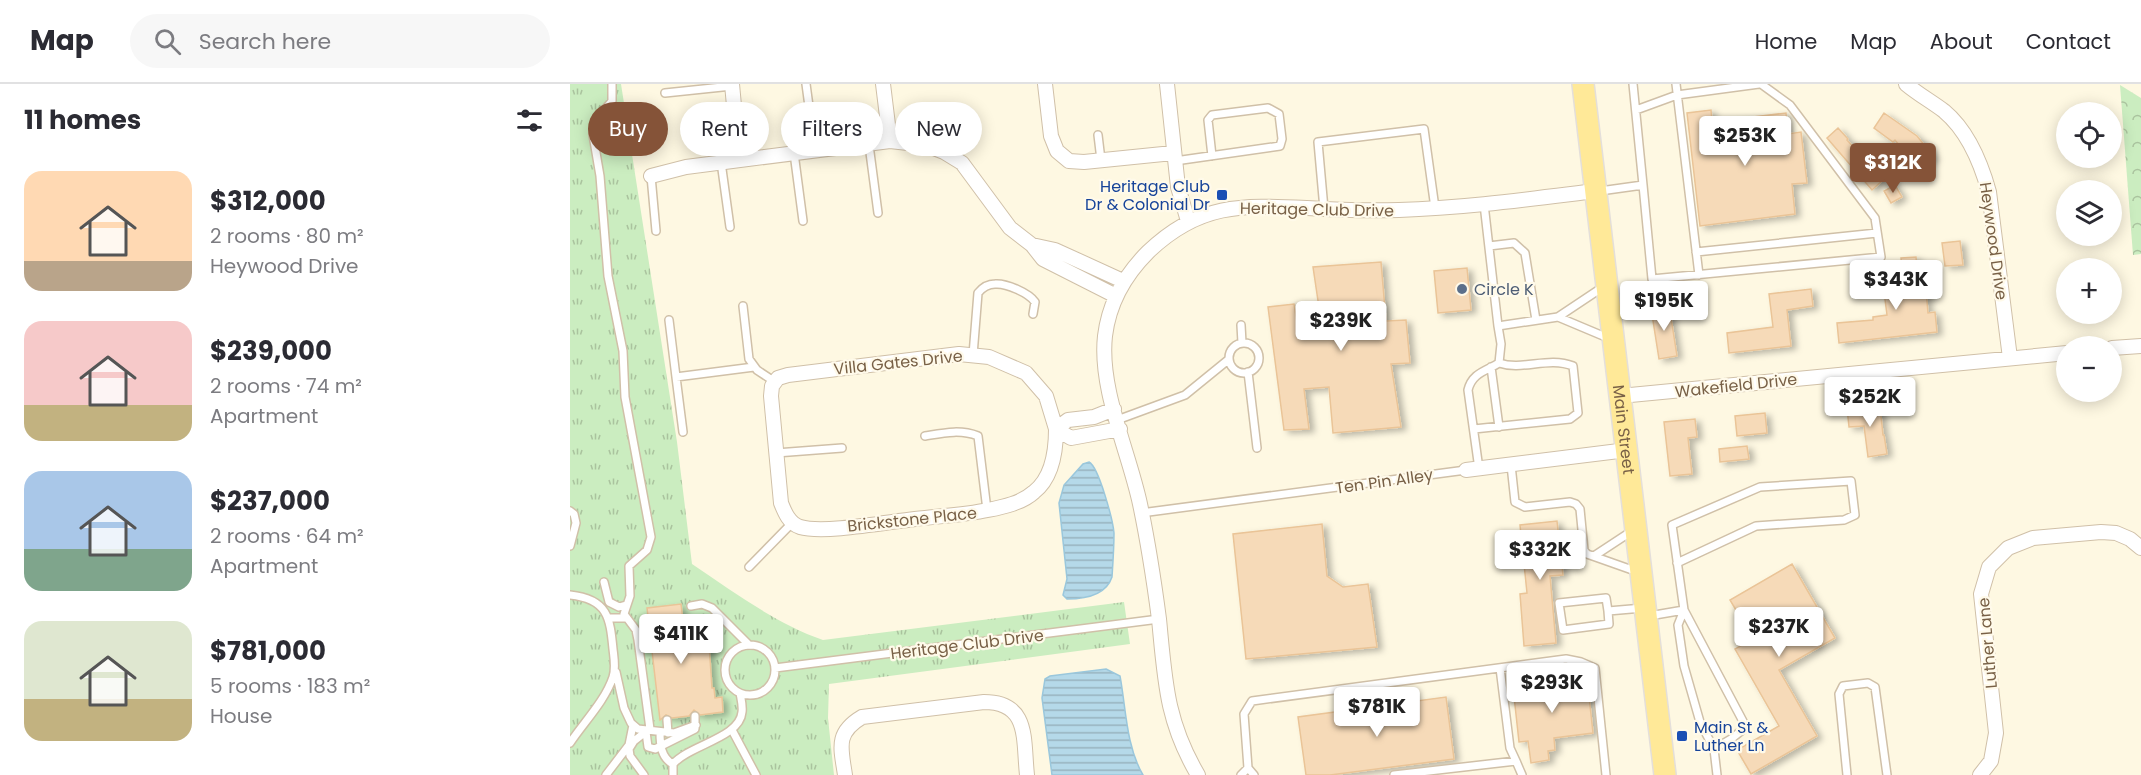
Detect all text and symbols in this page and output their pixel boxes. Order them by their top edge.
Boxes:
search box [130,14,550,68]
text: Map [30,21,94,60]
icon: search [151,25,184,58]
text: Search here [199,26,331,57]
text: Home [1755,27,1817,56]
text: Map [1850,27,1897,56]
text: About [1930,27,1993,56]
text: Contact [2026,27,2111,56]
text: 11 homes [24,102,141,138]
chip: Buy [588,102,668,156]
chip: Rent [680,102,769,156]
chip: Filters [781,102,883,156]
chip: New [895,102,982,156]
map controls [2056,102,2122,402]
button: locate [2056,102,2122,168]
icon: filters [513,104,546,137]
pin: $253K [1703,116,1787,167]
text: $253K [1713,121,1777,149]
pin: $312K [1851,143,1935,194]
text: $312K [1864,148,1922,176]
place label: Heritage Club Dr & Colonial Dr [1085,175,1210,216]
button: layers [2056,180,2122,246]
street label: Heywood Drive [1974,181,2013,302]
text: $312,000 [210,183,326,219]
marker: Heritage Club Dr & Colonial Dr [1215,188,1229,202]
icon: home [72,195,144,267]
street label: Heritage Club Drive [1240,197,1394,222]
text: 2 rooms · 80 m² [210,222,364,250]
text: Heywood Drive [210,252,359,280]
button: + [2056,258,2122,324]
pin: $343K [1854,260,1938,311]
text: $343K [1864,265,1928,293]
place label: Circle K [1474,278,1534,301]
pin: $195K [1622,281,1706,332]
marker: Circle K [1455,282,1469,296]
text: $195K [1634,286,1694,314]
pin: $239K [1299,301,1383,352]
text: $239K [1310,306,1372,334]
text: $239,000 [210,333,332,369]
button: − [2056,336,2122,402]
street label: Villa Gates Drive [832,344,964,381]
icon: home [72,345,144,417]
street label: Wakefield Drive [1674,368,1798,403]
text: 2 rooms · 74 m² [210,372,362,400]
pin: $252K [1828,377,1912,428]
text: $252K [1839,382,1901,410]
street label: Main Street [1607,384,1640,476]
text: Apartment [210,402,318,430]
street label: Ten Pin Alley [1334,463,1434,500]
text: $237,000 [210,483,330,519]
icon: home [72,495,144,567]
street label: Brickstone Place [846,501,978,538]
text: 2 rooms · 64 m² [210,522,364,550]
pin: $332K [1498,530,1582,581]
text: $332K [1509,535,1571,563]
text: Apartment [210,552,318,580]
street label: Luther Lane [1972,596,2003,689]
pin: $237K [1737,607,1821,658]
text: $237K [1748,612,1810,640]
pin: $411K [639,614,723,665]
text: $411K [653,619,709,647]
street label: Heritage Club Drive [889,624,1045,665]
text: $781,000 [210,633,326,669]
icon: home [72,645,144,717]
pin: $293K [1510,663,1594,714]
text: $293K [1521,668,1583,696]
text: 5 rooms · 183 m² [210,672,370,700]
pin: $781K [1335,687,1419,738]
text: $781K [1348,692,1406,720]
text: House [210,702,272,730]
place label: Main St & Luther Ln [1694,716,1769,757]
marker: Main St & Luther Ln [1675,729,1689,743]

